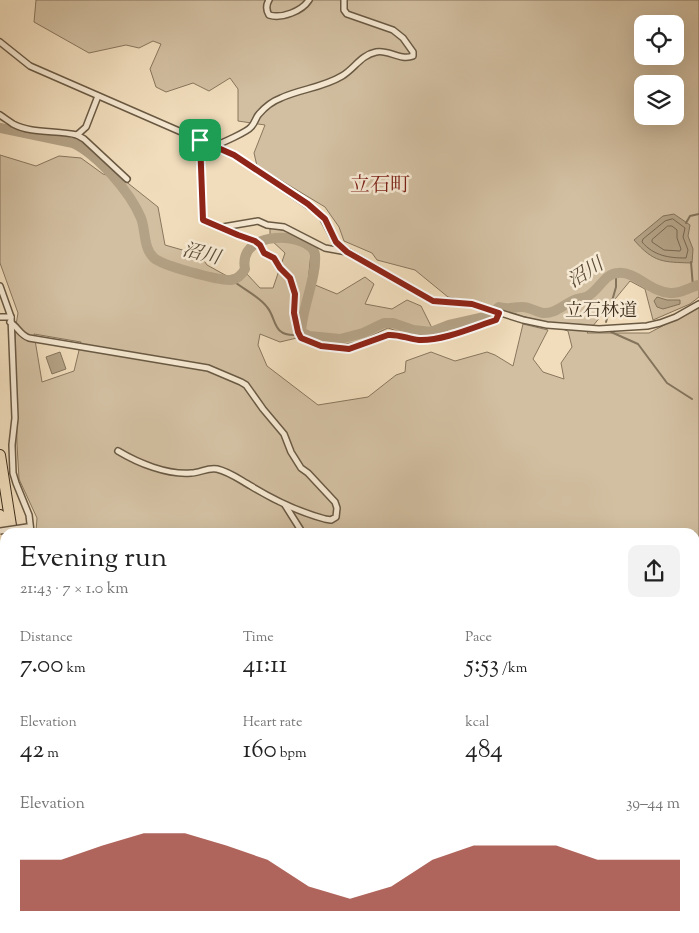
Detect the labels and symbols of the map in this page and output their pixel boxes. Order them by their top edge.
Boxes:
pin [179,119,221,161]
district label: 立石町 [350,172,410,201]
water label: 沼川 [179,237,225,273]
water label: 沼川 [563,251,611,296]
street label: 立石林道 [565,299,637,325]

